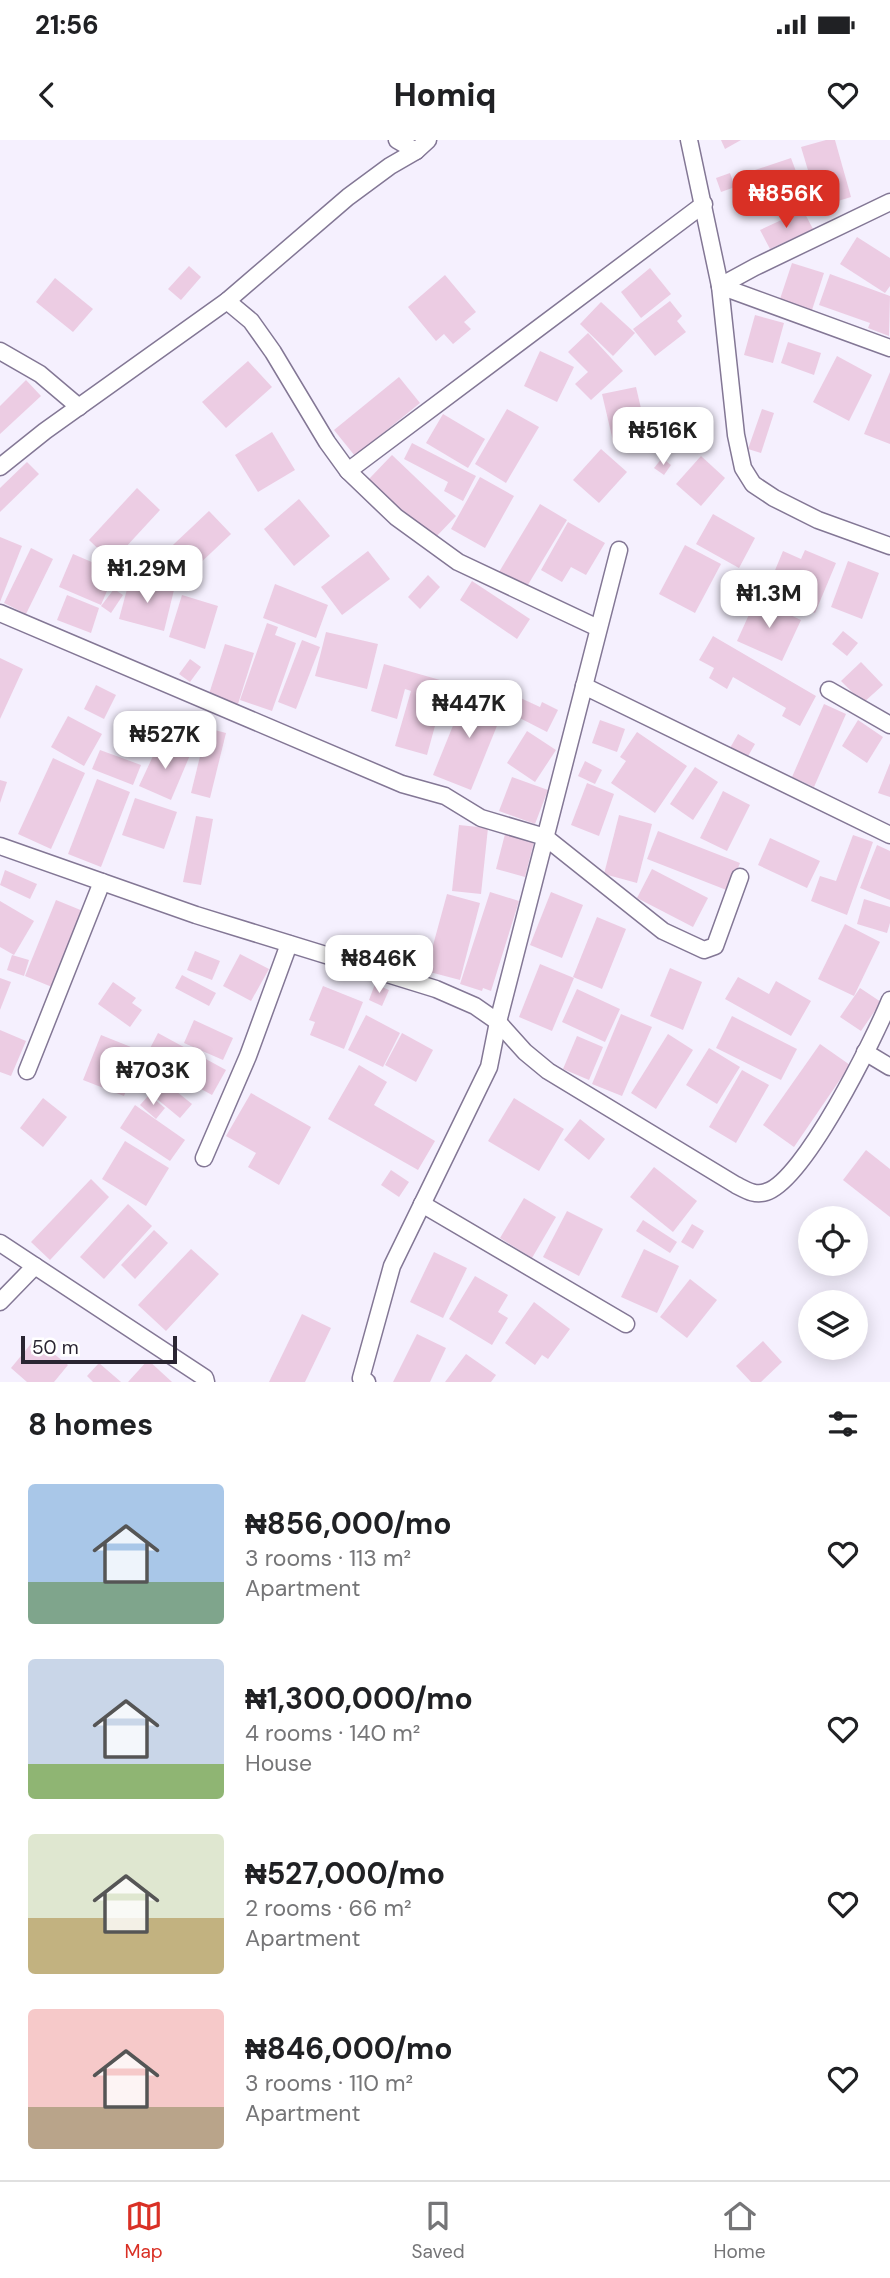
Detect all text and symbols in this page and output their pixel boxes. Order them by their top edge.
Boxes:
text: 21:56 [35,8,99,42]
text: Homiq [394,74,496,116]
icon: back [28,76,66,114]
icon: heart [824,76,862,114]
pin: ₦856K [737,171,835,230]
text: ₦856K [748,178,824,208]
pin: ₦516K [614,408,712,467]
text: ₦516K [629,415,697,445]
pin: ₦1.29M [90,546,204,605]
text: ₦1.29M [108,553,186,583]
pin: ₦1.3M [720,570,818,630]
text: ₦1.3M [736,578,802,608]
pin: ₦447K [420,680,518,740]
text: ₦447K [432,688,506,718]
pin: ₦527K [116,712,214,771]
text: ₦527K [129,719,201,749]
pin: ₦846K [330,936,428,995]
text: ₦846K [341,943,417,973]
pin: ₦703K [104,1048,202,1107]
text: ₦703K [116,1055,190,1085]
map controls [798,1206,868,1360]
button: locate [798,1206,868,1276]
button: layers [798,1290,868,1360]
scale bar [21,1333,177,1365]
text: 50 m [32,1335,79,1360]
text: 8 homes [28,1405,153,1444]
icon: filters [824,1405,862,1443]
text: ₦856,000/mo [245,1504,452,1543]
icon: home [84,1512,168,1596]
icon: heart [824,1535,862,1573]
text: 3 rooms · 113 m² [245,1543,411,1573]
text: Apartment [245,1573,360,1603]
text: ₦1,300,000/mo [245,1679,473,1718]
icon: home [84,1687,168,1771]
icon: heart [824,1710,862,1748]
text: 4 rooms · 140 m² [245,1718,420,1748]
text: House [245,1748,312,1778]
text: ₦527,000/mo [245,1854,445,1893]
icon: home [84,1862,168,1946]
icon: heart [824,1885,862,1923]
text: 2 rooms · 66 m² [245,1893,412,1923]
text: Apartment [245,1923,360,1953]
text: ₦846,000/mo [245,2029,452,2068]
icon: home [84,2037,168,2121]
icon: heart [824,2060,862,2098]
text: 3 rooms · 110 m² [245,2068,413,2098]
text: Apartment [245,2098,360,2128]
tab: Map [124,2197,163,2264]
tab: Saved [412,2197,465,2264]
tab: Home [714,2197,766,2264]

